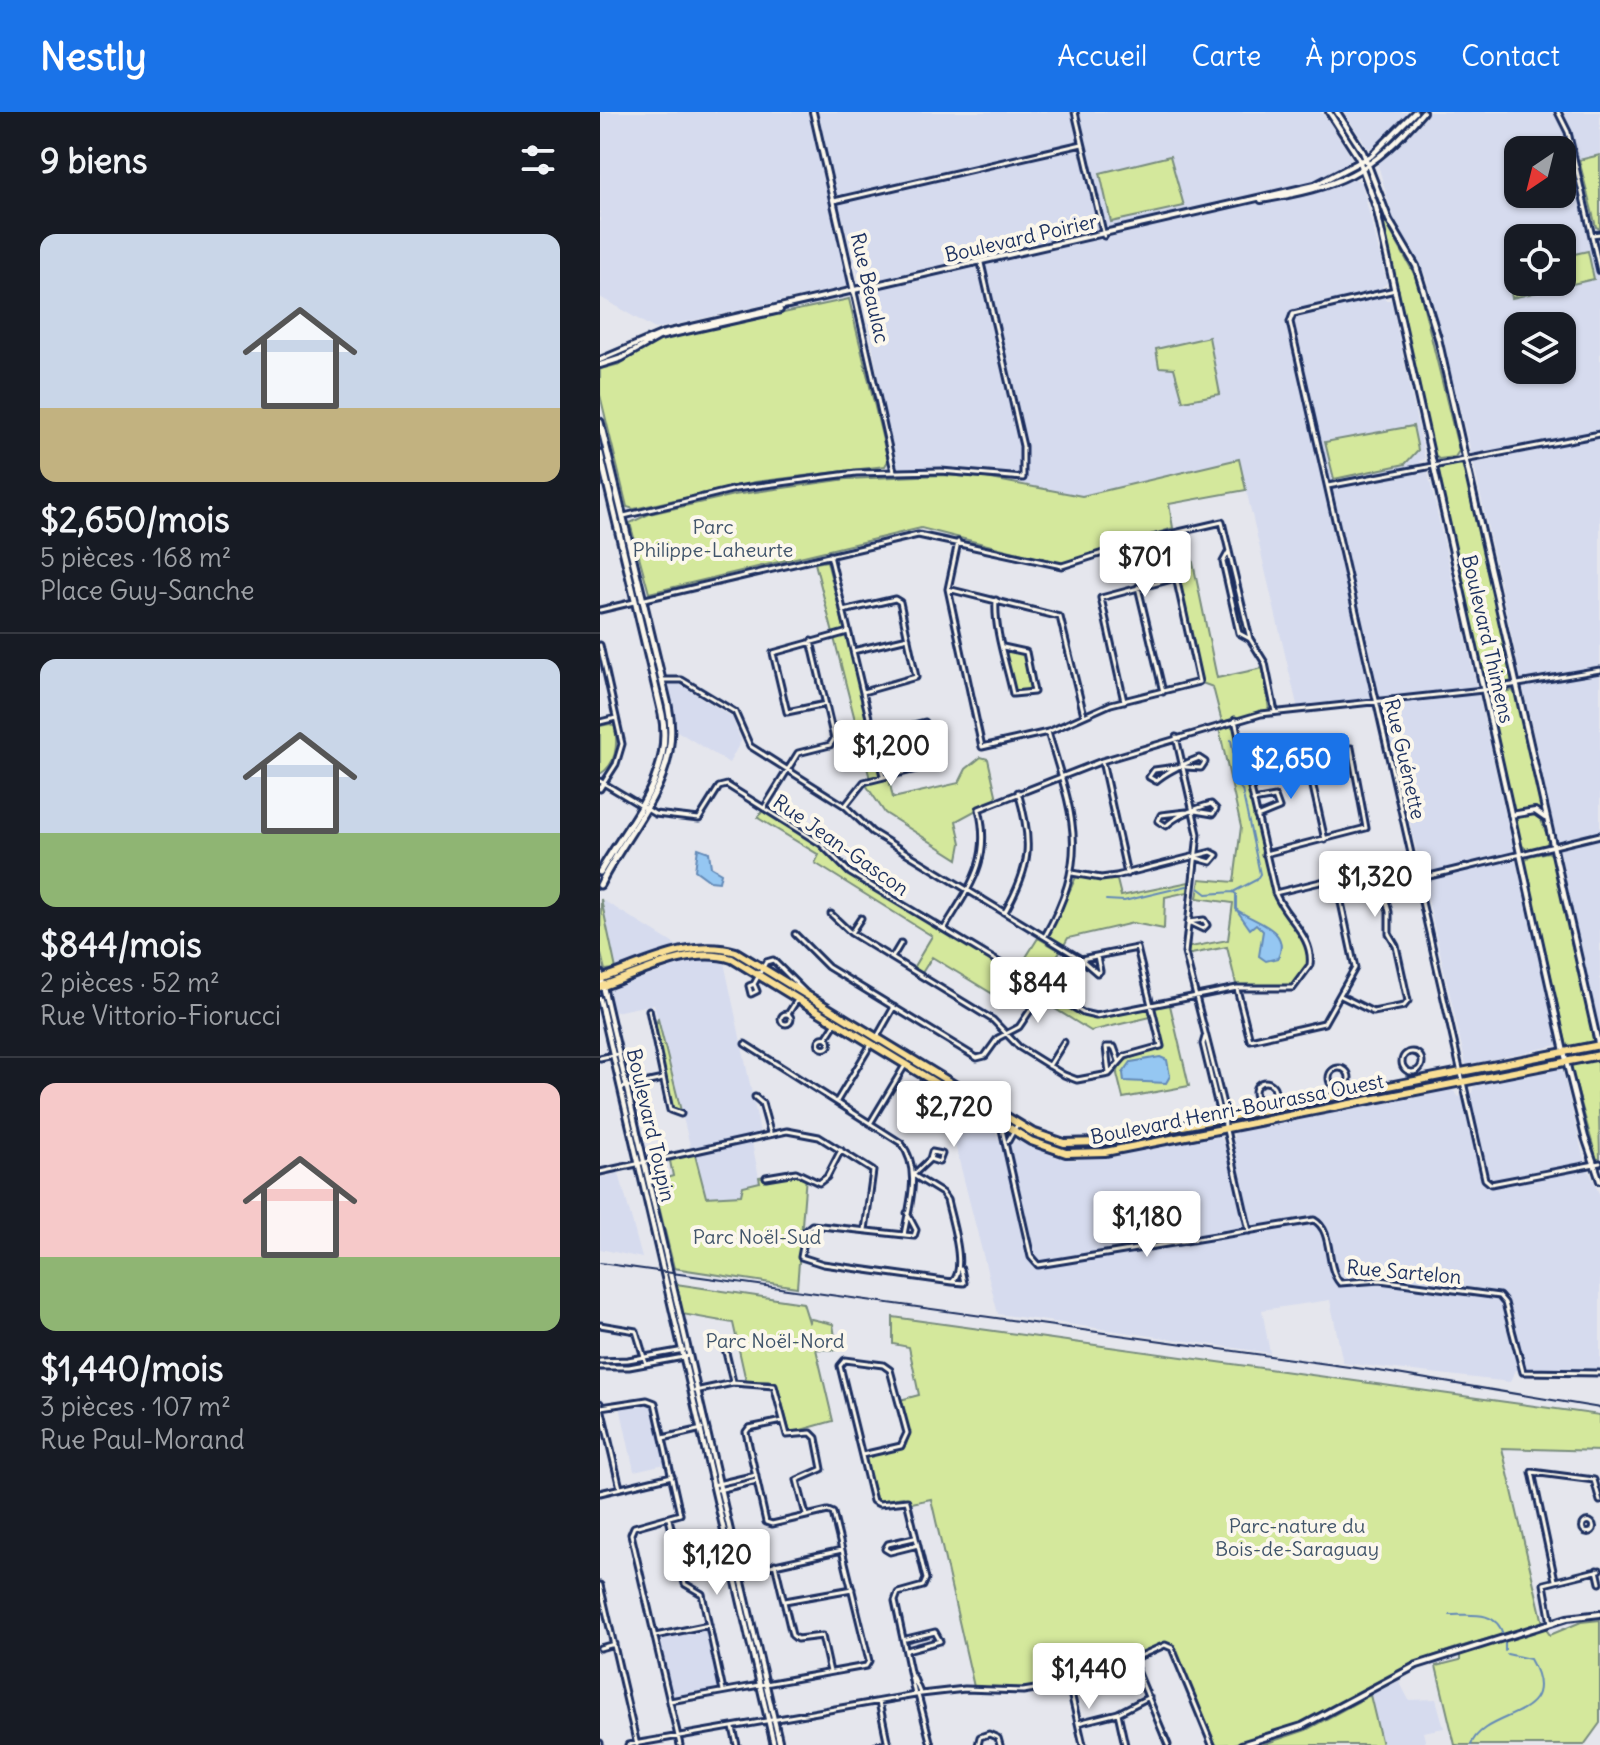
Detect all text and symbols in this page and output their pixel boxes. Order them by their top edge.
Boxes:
text: Nestly [40,33,147,80]
text: Accueil [1057,38,1147,74]
text: Carte [1191,38,1261,74]
text: À propos [1305,38,1417,74]
text: Contact [1461,38,1560,74]
north arrow [1504,136,1576,208]
map controls [1504,136,1576,384]
icon: filters [516,138,560,182]
text: 9 biens [40,139,148,182]
street label: Boulevard Poirier [942,208,1100,267]
button: locate [1504,224,1576,296]
street label: Rue Beaulac [846,230,895,346]
icon: home [228,286,372,430]
button: layers [1504,312,1576,384]
text: $2,650/mois [40,498,230,541]
park label: Parc Philippe-Laheurte [633,514,793,562]
pin: $701 [1098,531,1192,599]
text: $701 [1118,540,1172,573]
text: 5 pièces · 168 m² [40,541,232,574]
street label: Boulevard Thimens [1457,552,1520,726]
text: Place Guy-Sanche [40,574,255,607]
street label: Rue Guénette [1379,696,1431,822]
icon: home [228,711,372,855]
pin: $1,200 [826,720,956,788]
text: $1,200 [852,729,930,762]
pin: $2,650 [1226,733,1356,801]
text: $2,650 [1250,742,1332,775]
street label: Rue Jean-Gascon [769,789,914,901]
pin: $1,320 [1310,851,1440,919]
text: $1,320 [1337,860,1413,893]
text: $844/mois [40,923,202,966]
pin: $844 [991,957,1085,1025]
text: 2 pièces · 52 m² [40,966,220,999]
text: $844 [1008,966,1068,999]
text: Rue Vittorio-Fiorucci [40,999,281,1032]
street label: Boulevard Toupin [622,1046,681,1204]
street label: Boulevard Henri-Bourassa Ouest [1088,1068,1386,1149]
pin: $2,720 [889,1081,1019,1149]
text: $2,720 [915,1090,993,1123]
icon: home [228,1135,372,1279]
pin: $1,180 [1082,1191,1212,1259]
text: $1,180 [1111,1200,1183,1233]
park label: Parc Noël-Sud [693,1224,821,1249]
street label: Rue Sartelon [1346,1254,1462,1289]
park label: Parc Noël-Nord [705,1328,845,1353]
text: $1,440/mois [40,1347,223,1390]
text: 3 pièces · 107 m² [40,1390,231,1423]
text: Rue Paul-Morand [40,1423,245,1456]
park label: Parc-nature du Bois-de-Saraguay [1215,1513,1379,1561]
pin: $1,120 [652,1529,782,1597]
text: $1,120 [682,1538,752,1571]
pin: $1,440 [1024,1643,1154,1711]
text: $1,440 [1051,1652,1127,1685]

